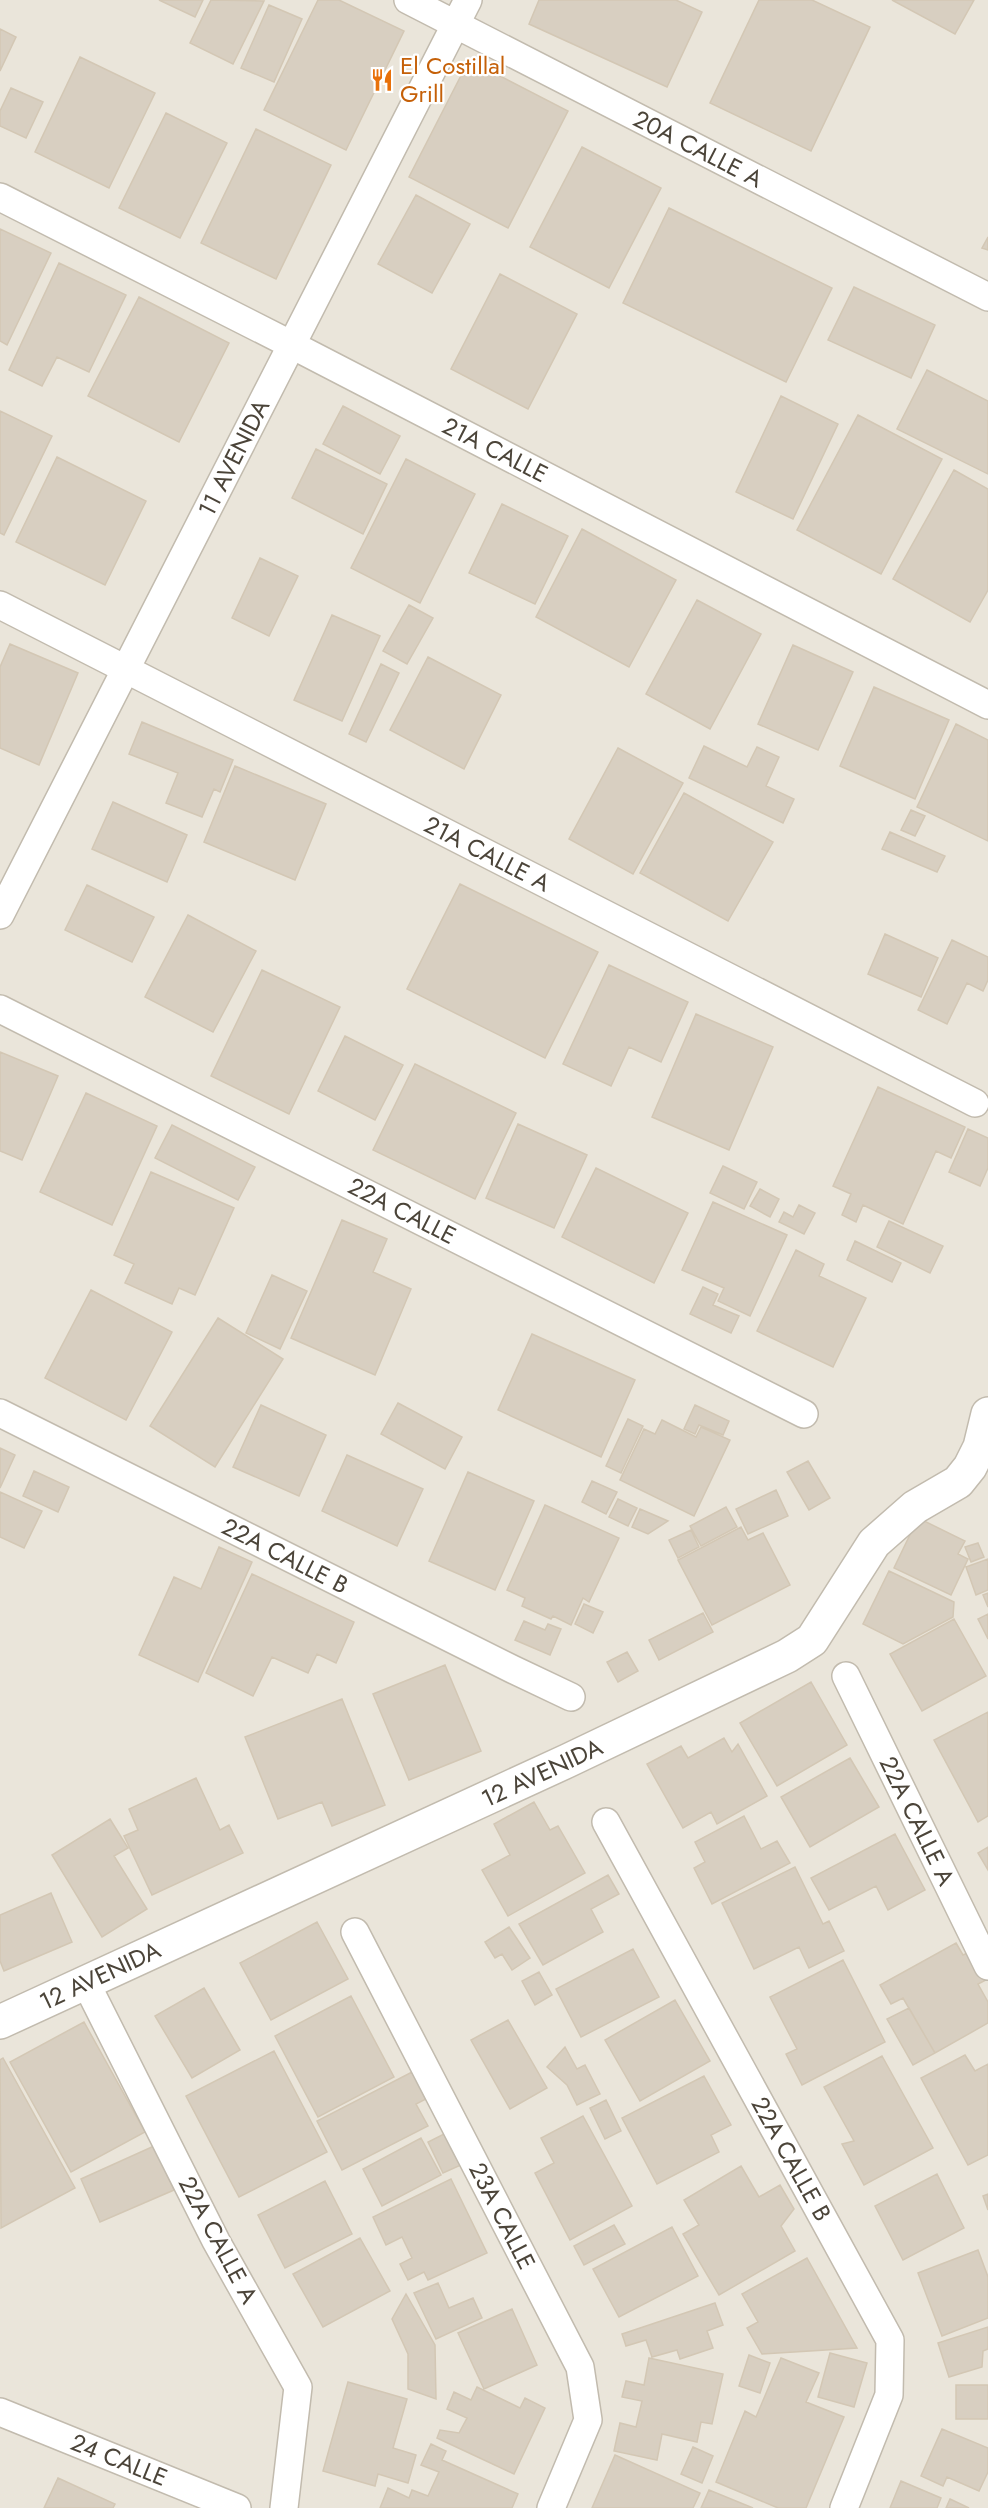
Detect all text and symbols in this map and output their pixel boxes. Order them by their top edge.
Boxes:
place label: El Costillal Grill [400,48,505,111]
restaurant icon: El Costillal Grill [369,67,395,93]
street label: 20A CALLE A [628,101,769,196]
street label: 11 AVENIDA [189,393,278,522]
street label: 21A CALLE [436,408,554,491]
street label: 21A CALLE A [418,807,556,900]
street label: 22A CALLE [342,1168,462,1253]
street label: 22A CALLE B [216,1509,355,1602]
street label: 12 AVENIDA [475,1729,608,1816]
street label: 22A CALLE A [871,1750,964,1892]
street label: 12 AVENIDA [33,1932,166,2019]
street label: 22A CALLE B [743,2090,840,2227]
street label: 23A CALLE [460,2156,544,2275]
street label: 22A CALLE A [170,2170,267,2310]
street label: 24 CALLE [66,2424,173,2495]

